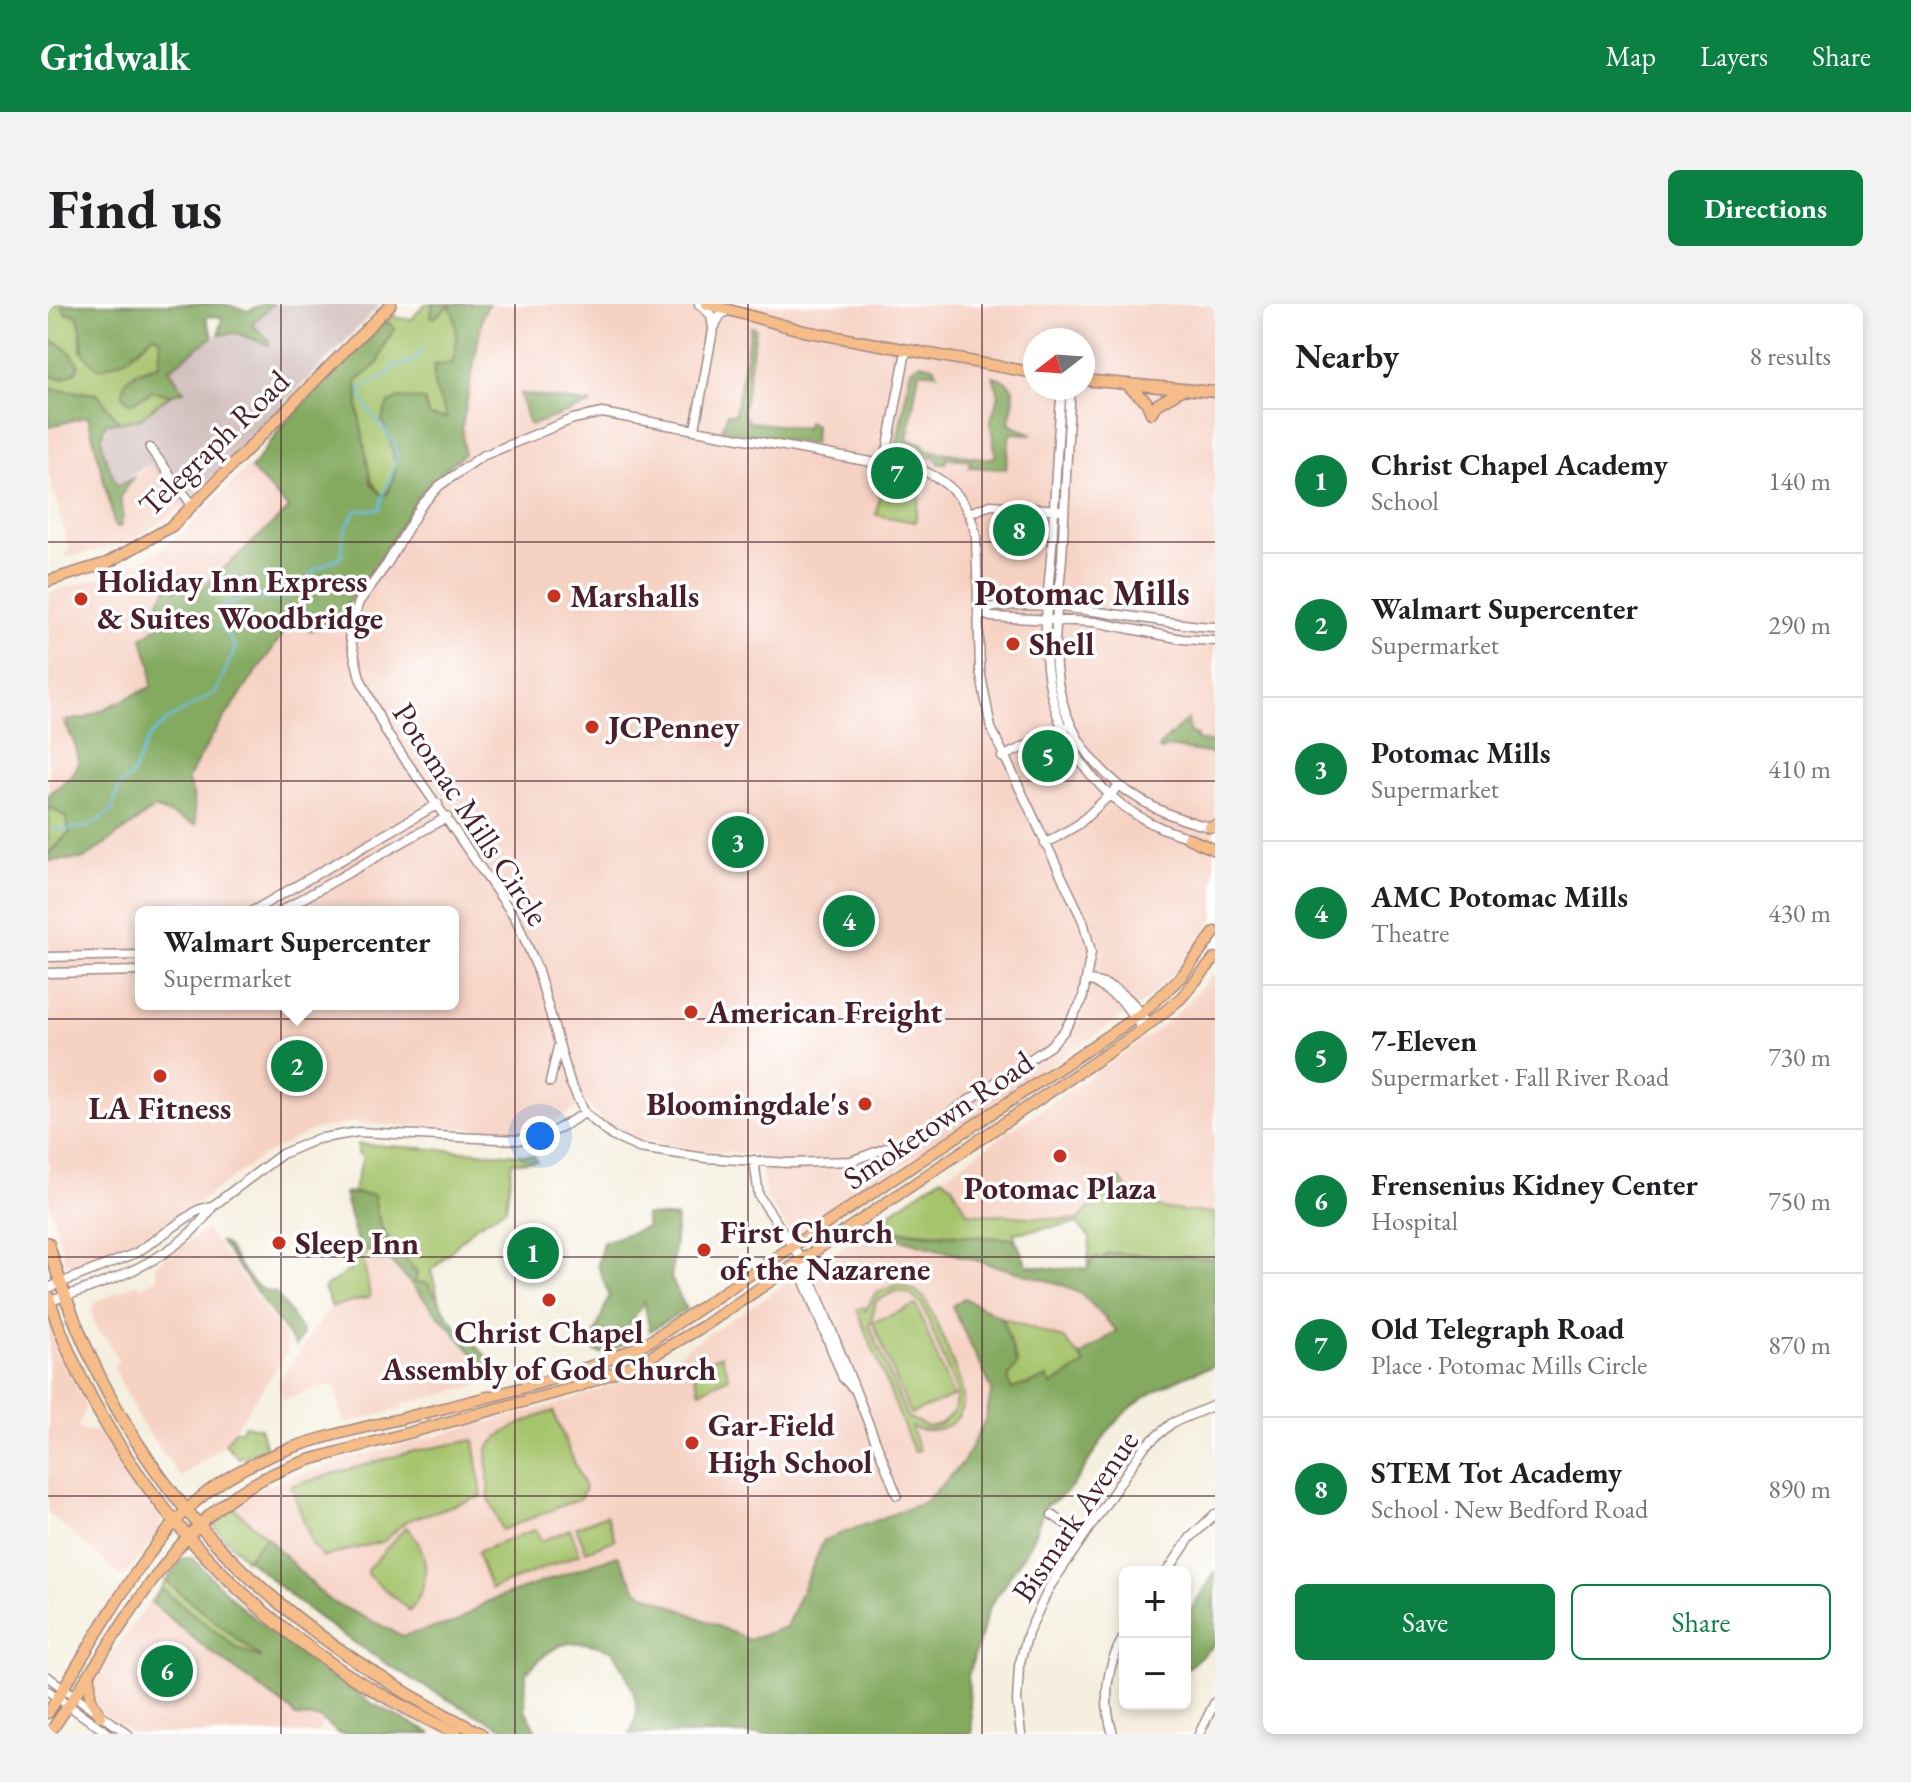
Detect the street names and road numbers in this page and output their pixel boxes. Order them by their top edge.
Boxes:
street label: Telegraph Road [130,360,299,526]
street label: Potomac Mills Circle [383,694,559,934]
street label: Smoketown Road [835,1041,1042,1199]
street label: Bismark Avenue [1002,1422,1148,1610]

